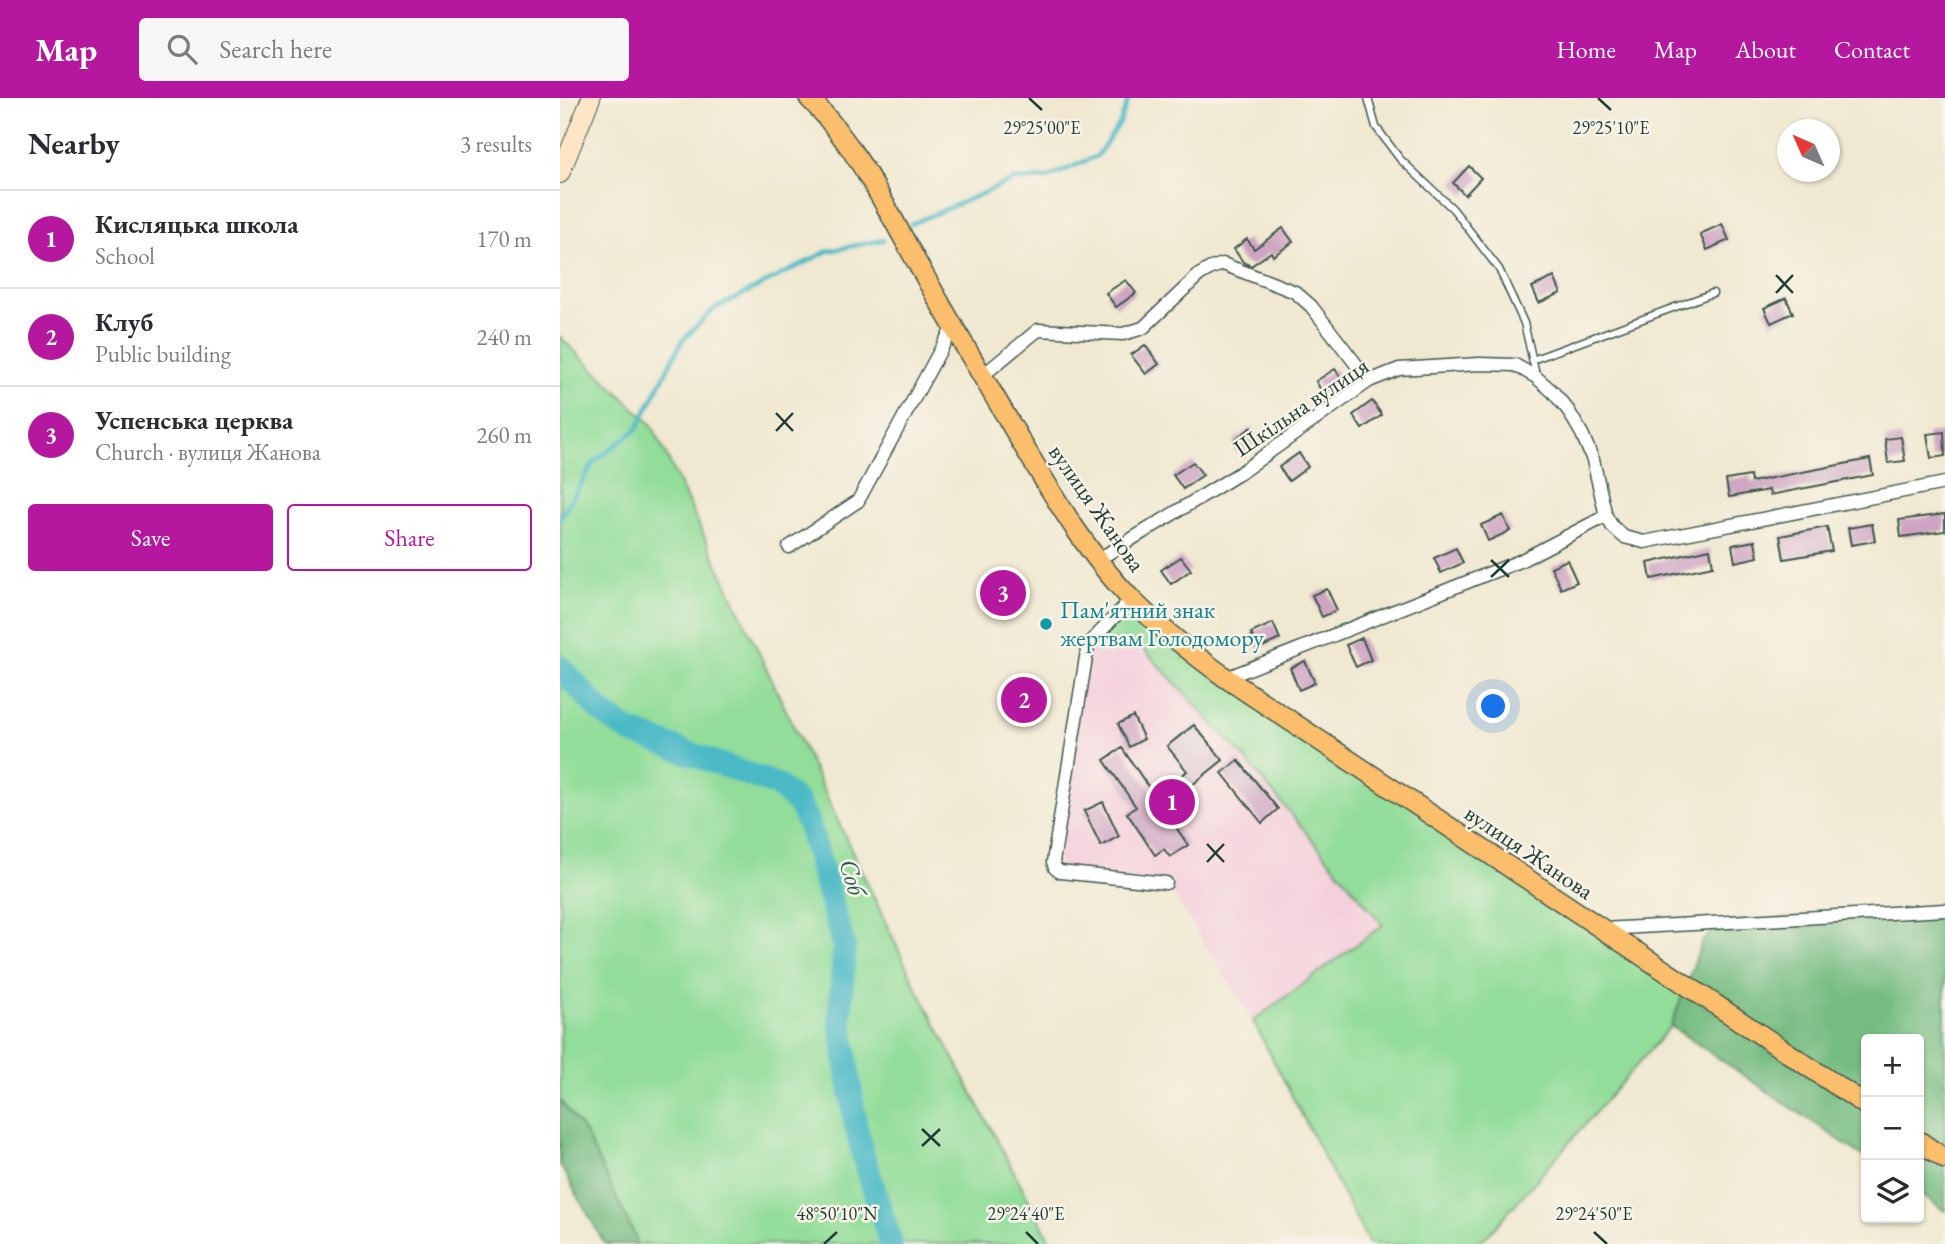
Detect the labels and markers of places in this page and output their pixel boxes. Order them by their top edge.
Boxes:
pin: 3 [980,567,1026,619]
place label: Пам'ятний знак жертвам Голодомору [1060,594,1264,653]
marker: Пам'ятний знак жертвам Голодомору [1038,616,1054,632]
pin: 2 [1001,674,1047,726]
pin: 1 [1149,776,1195,828]

